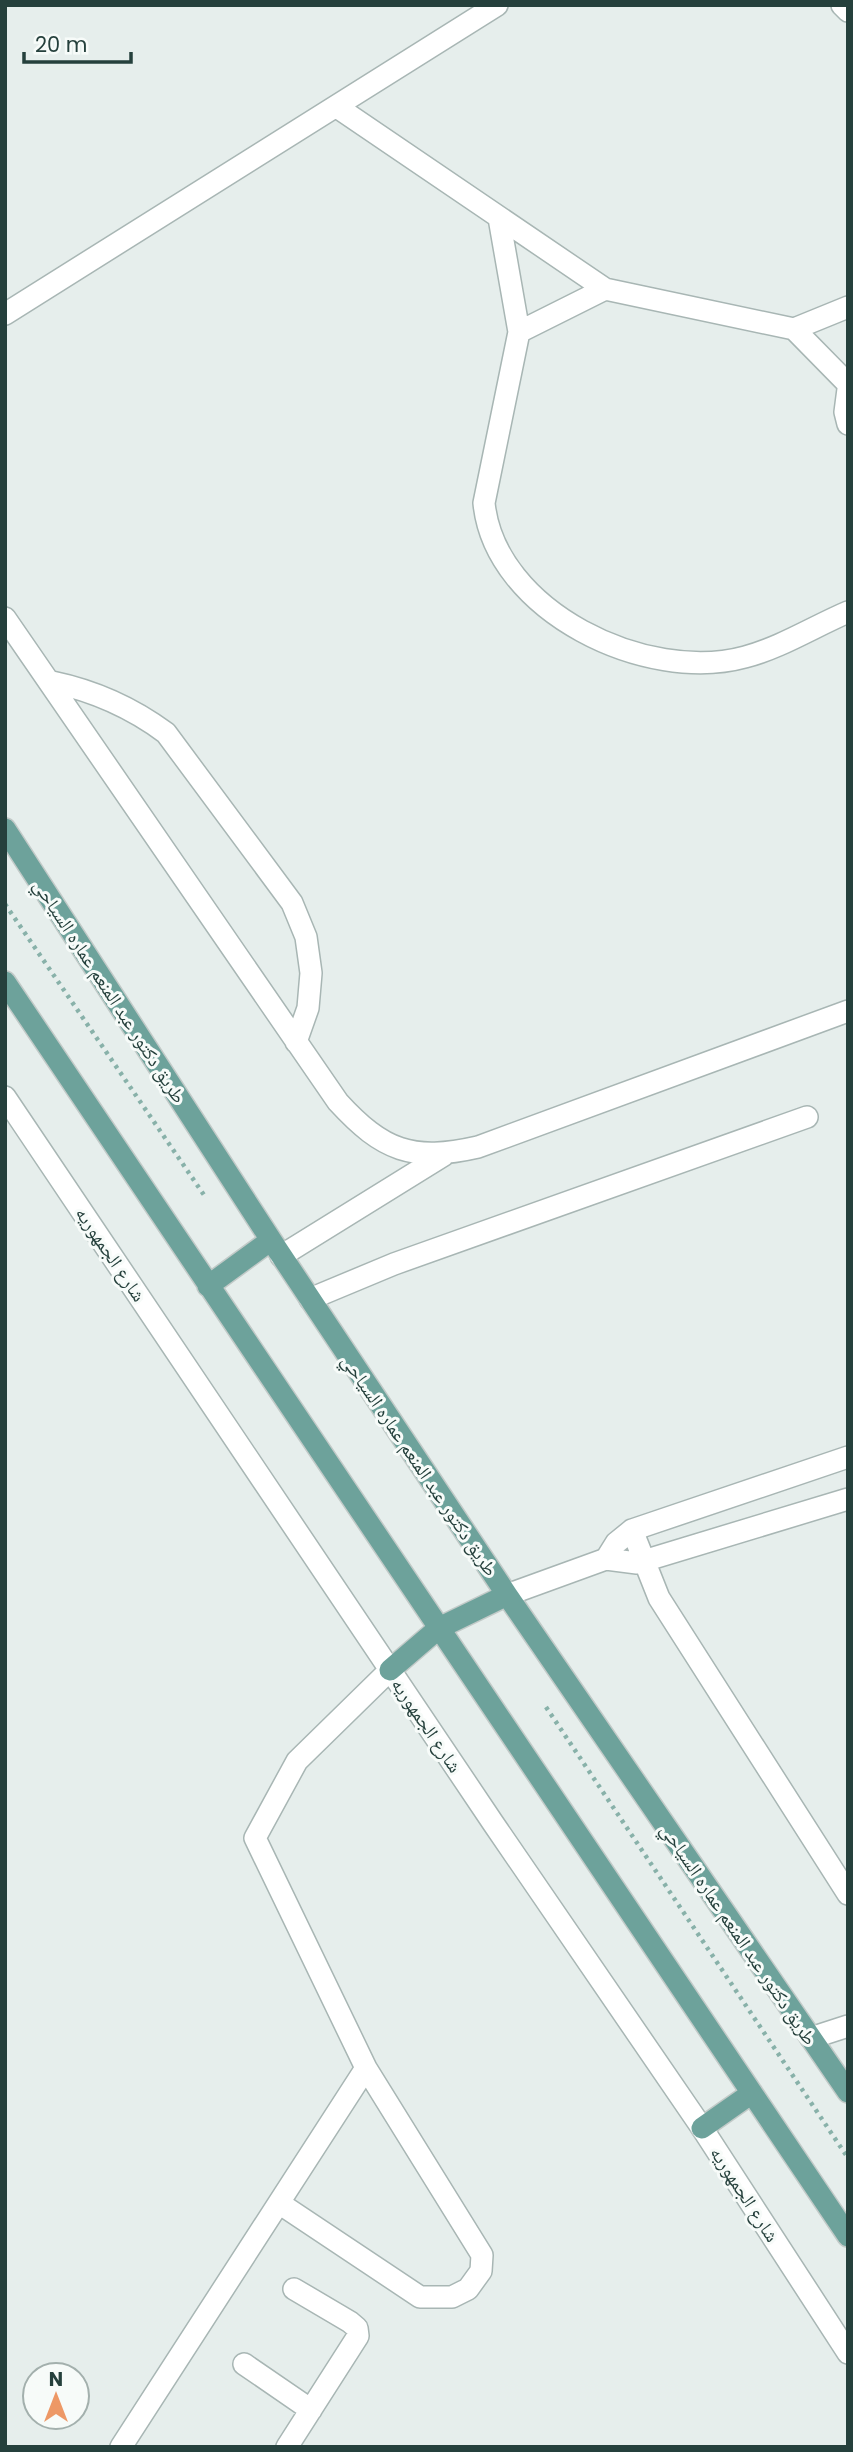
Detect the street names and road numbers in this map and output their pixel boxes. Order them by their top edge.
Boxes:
street label: طريق دكتور عبد المنعم عماره السياحي [25,874,192,1110]
street label: شارع الجمهوريه [69,1202,152,1307]
street label: طريق دكتور عبد المنعم عماره السياحي [334,1349,504,1583]
street label: شارع الجمهوريه [385,1673,468,1778]
street label: طريق دكتور عبد المنعم عماره السياحي [653,1818,823,2052]
street label: شارع الجمهوريه [704,2141,786,2247]

